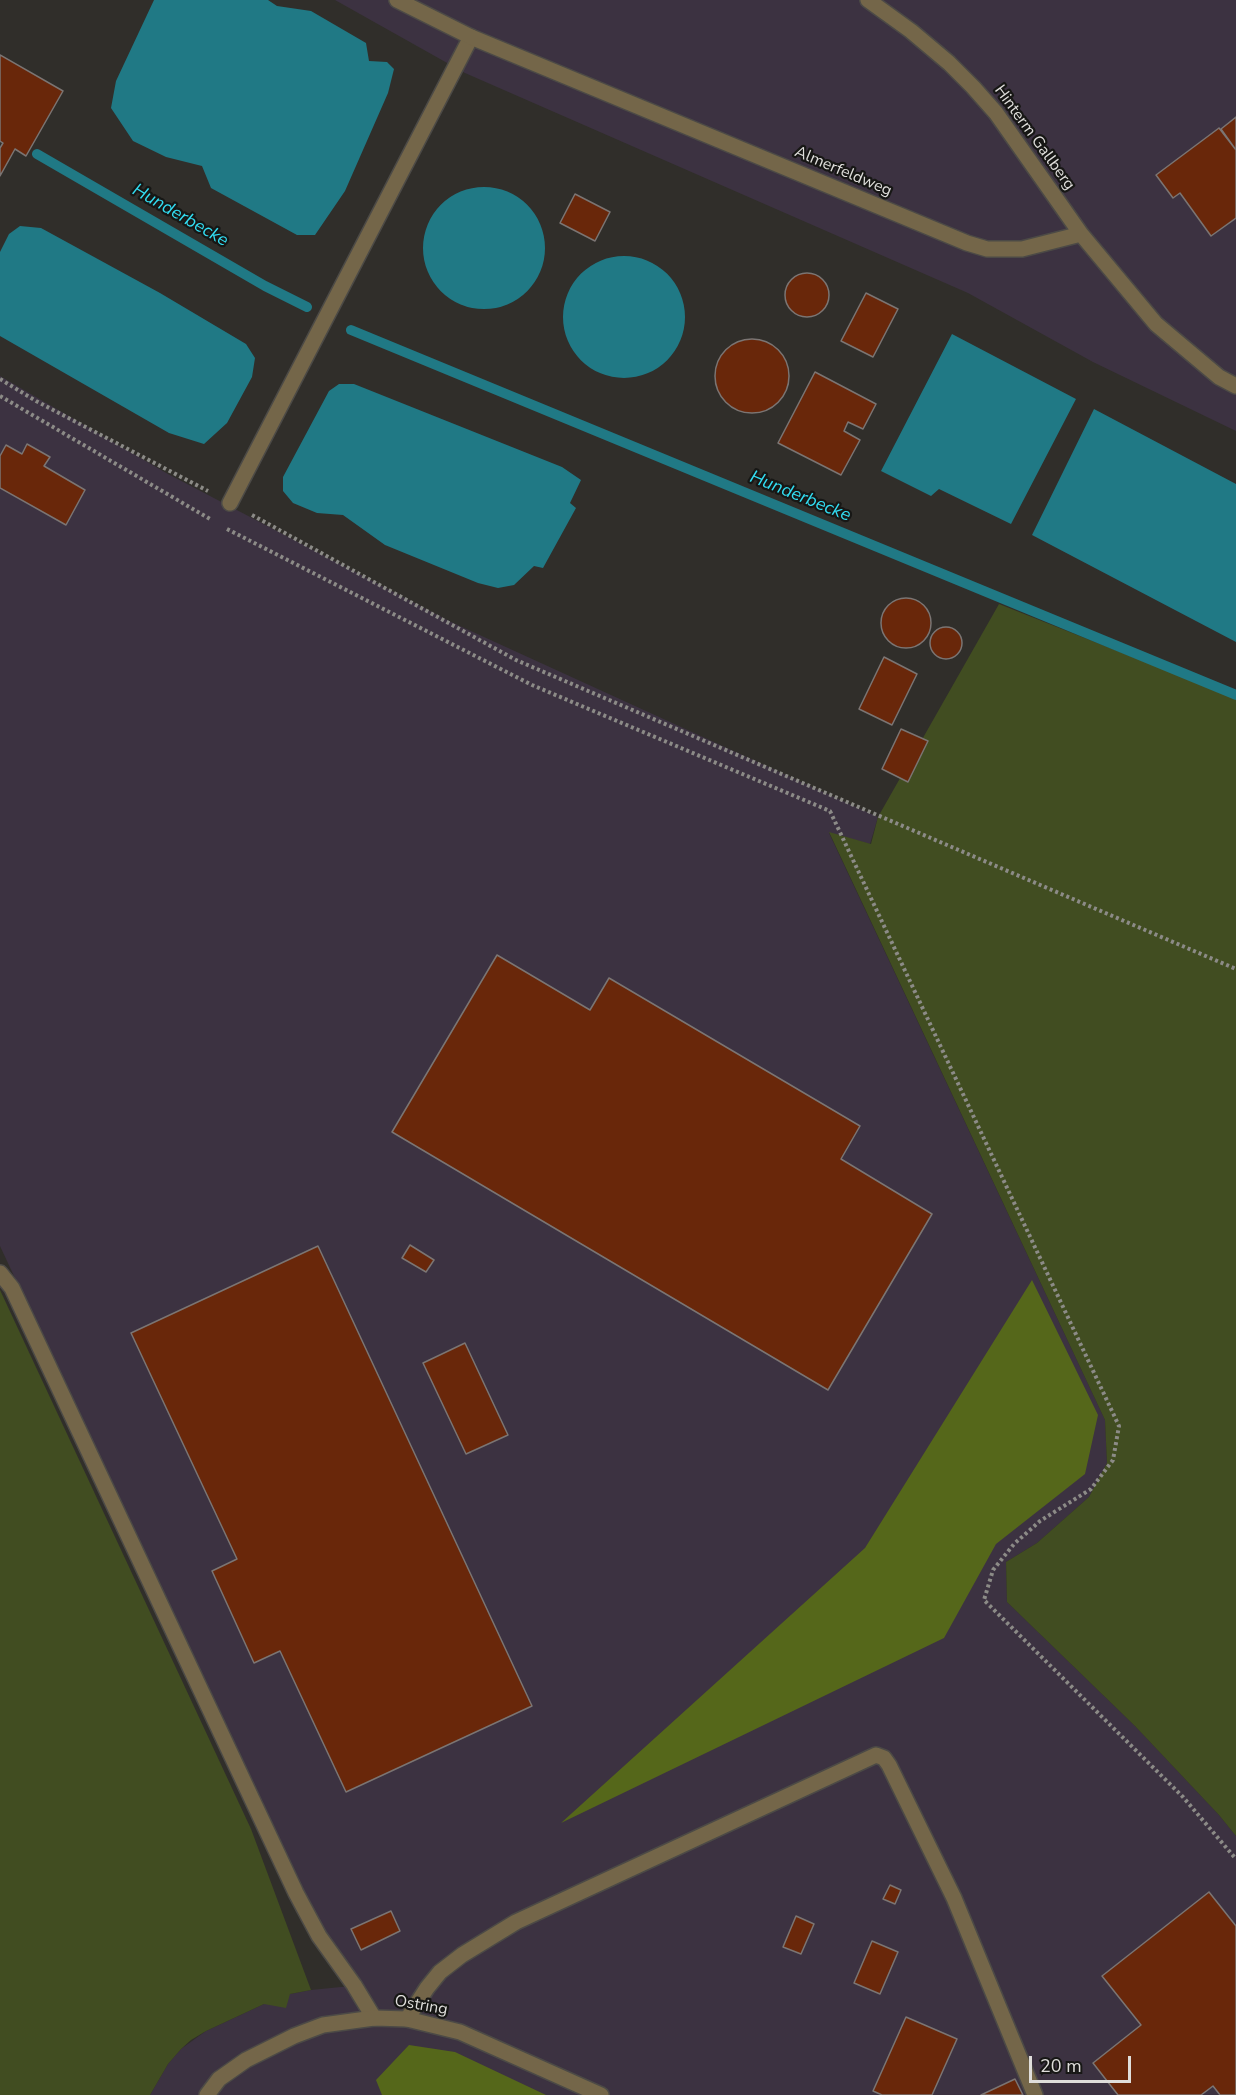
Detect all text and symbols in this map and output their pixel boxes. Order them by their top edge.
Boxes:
street label: Hinterm Gallberg [990,82,1078,194]
street label: Almerfeldweg [792,143,894,201]
water label: Hunderbecke [128,180,232,252]
water label: Hunderbecke [746,467,854,527]
street label: Ostring [393,1992,449,2020]
scale bar [1032,2044,1134,2082]
text: 20 m [1040,2054,1082,2078]

